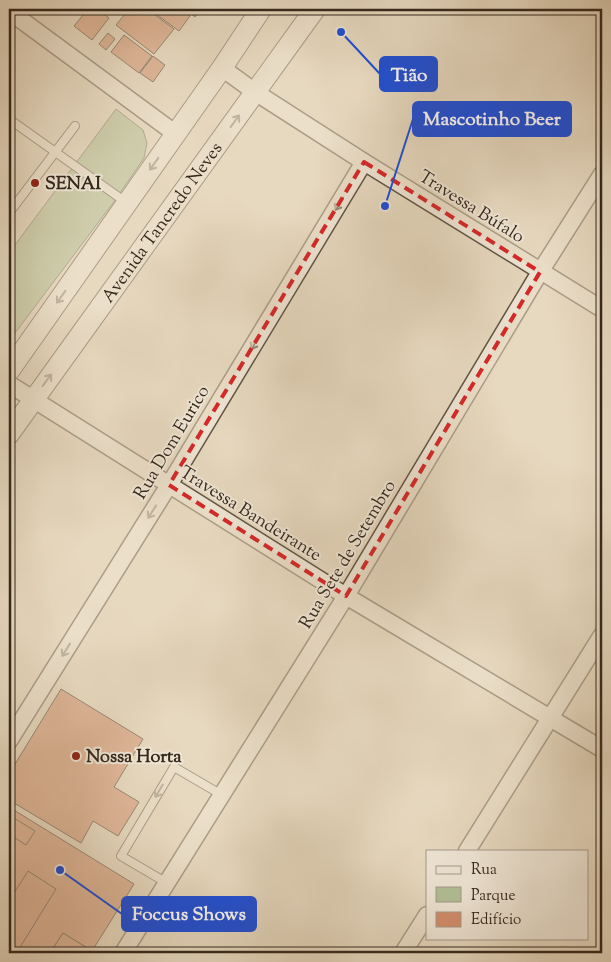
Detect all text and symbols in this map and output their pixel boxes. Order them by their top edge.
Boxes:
callout: Tião [380,57,437,91]
text: Tião [391,63,428,90]
callout: Mascotinho Beer [413,102,571,136]
text: Mascotinho Beer [423,107,562,134]
one-way arrow [230,114,240,128]
street label: Avenida Tancredo Neves [96,138,230,309]
one-way arrow [149,157,159,171]
street label: Travessa Búfalo [413,165,529,251]
place label: SENAI [45,172,101,198]
marker: SENAI [29,177,41,189]
one-way arrow [333,197,343,211]
one-way arrow [56,290,66,304]
one-way arrow [249,336,259,350]
one-way arrow [42,373,52,387]
street label: Rua Dom Eurico [128,381,217,505]
street label: Travessa Bandeirante [174,460,326,569]
street label: Rua Sete de Setembro [294,476,404,634]
one-way arrow [147,505,157,519]
one-way arrow [60,642,70,656]
place label: Nossa Horta [86,745,182,771]
marker: Nossa Horta [70,750,82,762]
one-way arrow [154,783,164,797]
legend [426,850,588,940]
text: Rua [471,860,497,881]
text: Parque [471,886,515,907]
callout: Foccus Shows [122,897,256,931]
text: Foccus Shows [132,902,247,929]
text: Edifício [471,910,521,931]

